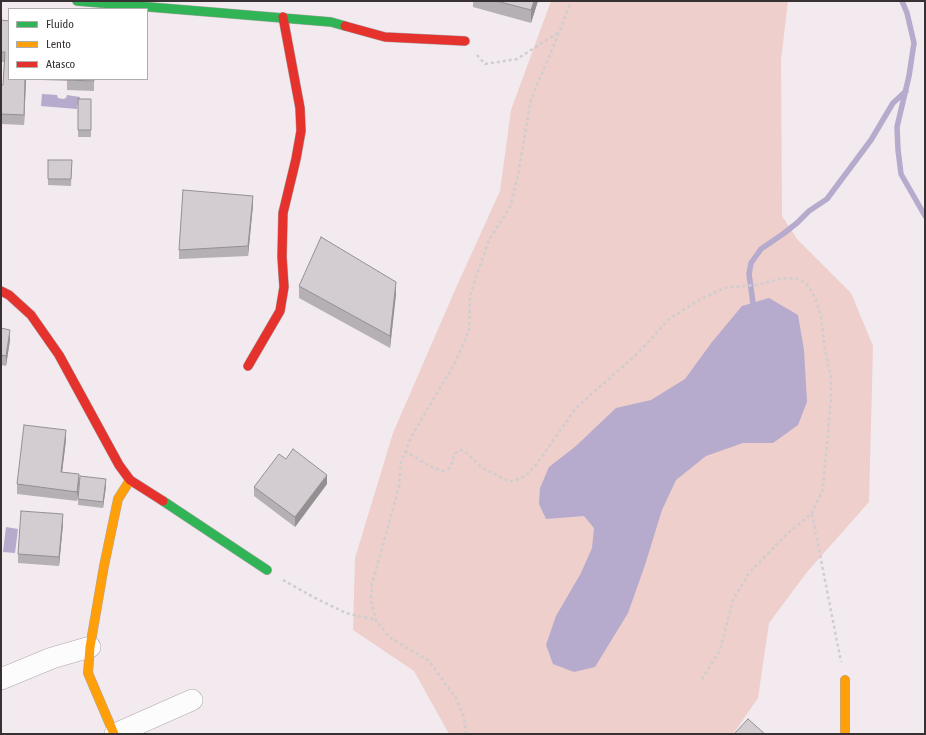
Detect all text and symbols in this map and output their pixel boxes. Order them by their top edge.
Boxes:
legend [8,8,148,80]
text: Fluido [46,17,74,31]
text: Lento [46,37,71,51]
text: Atasco [46,57,75,71]

